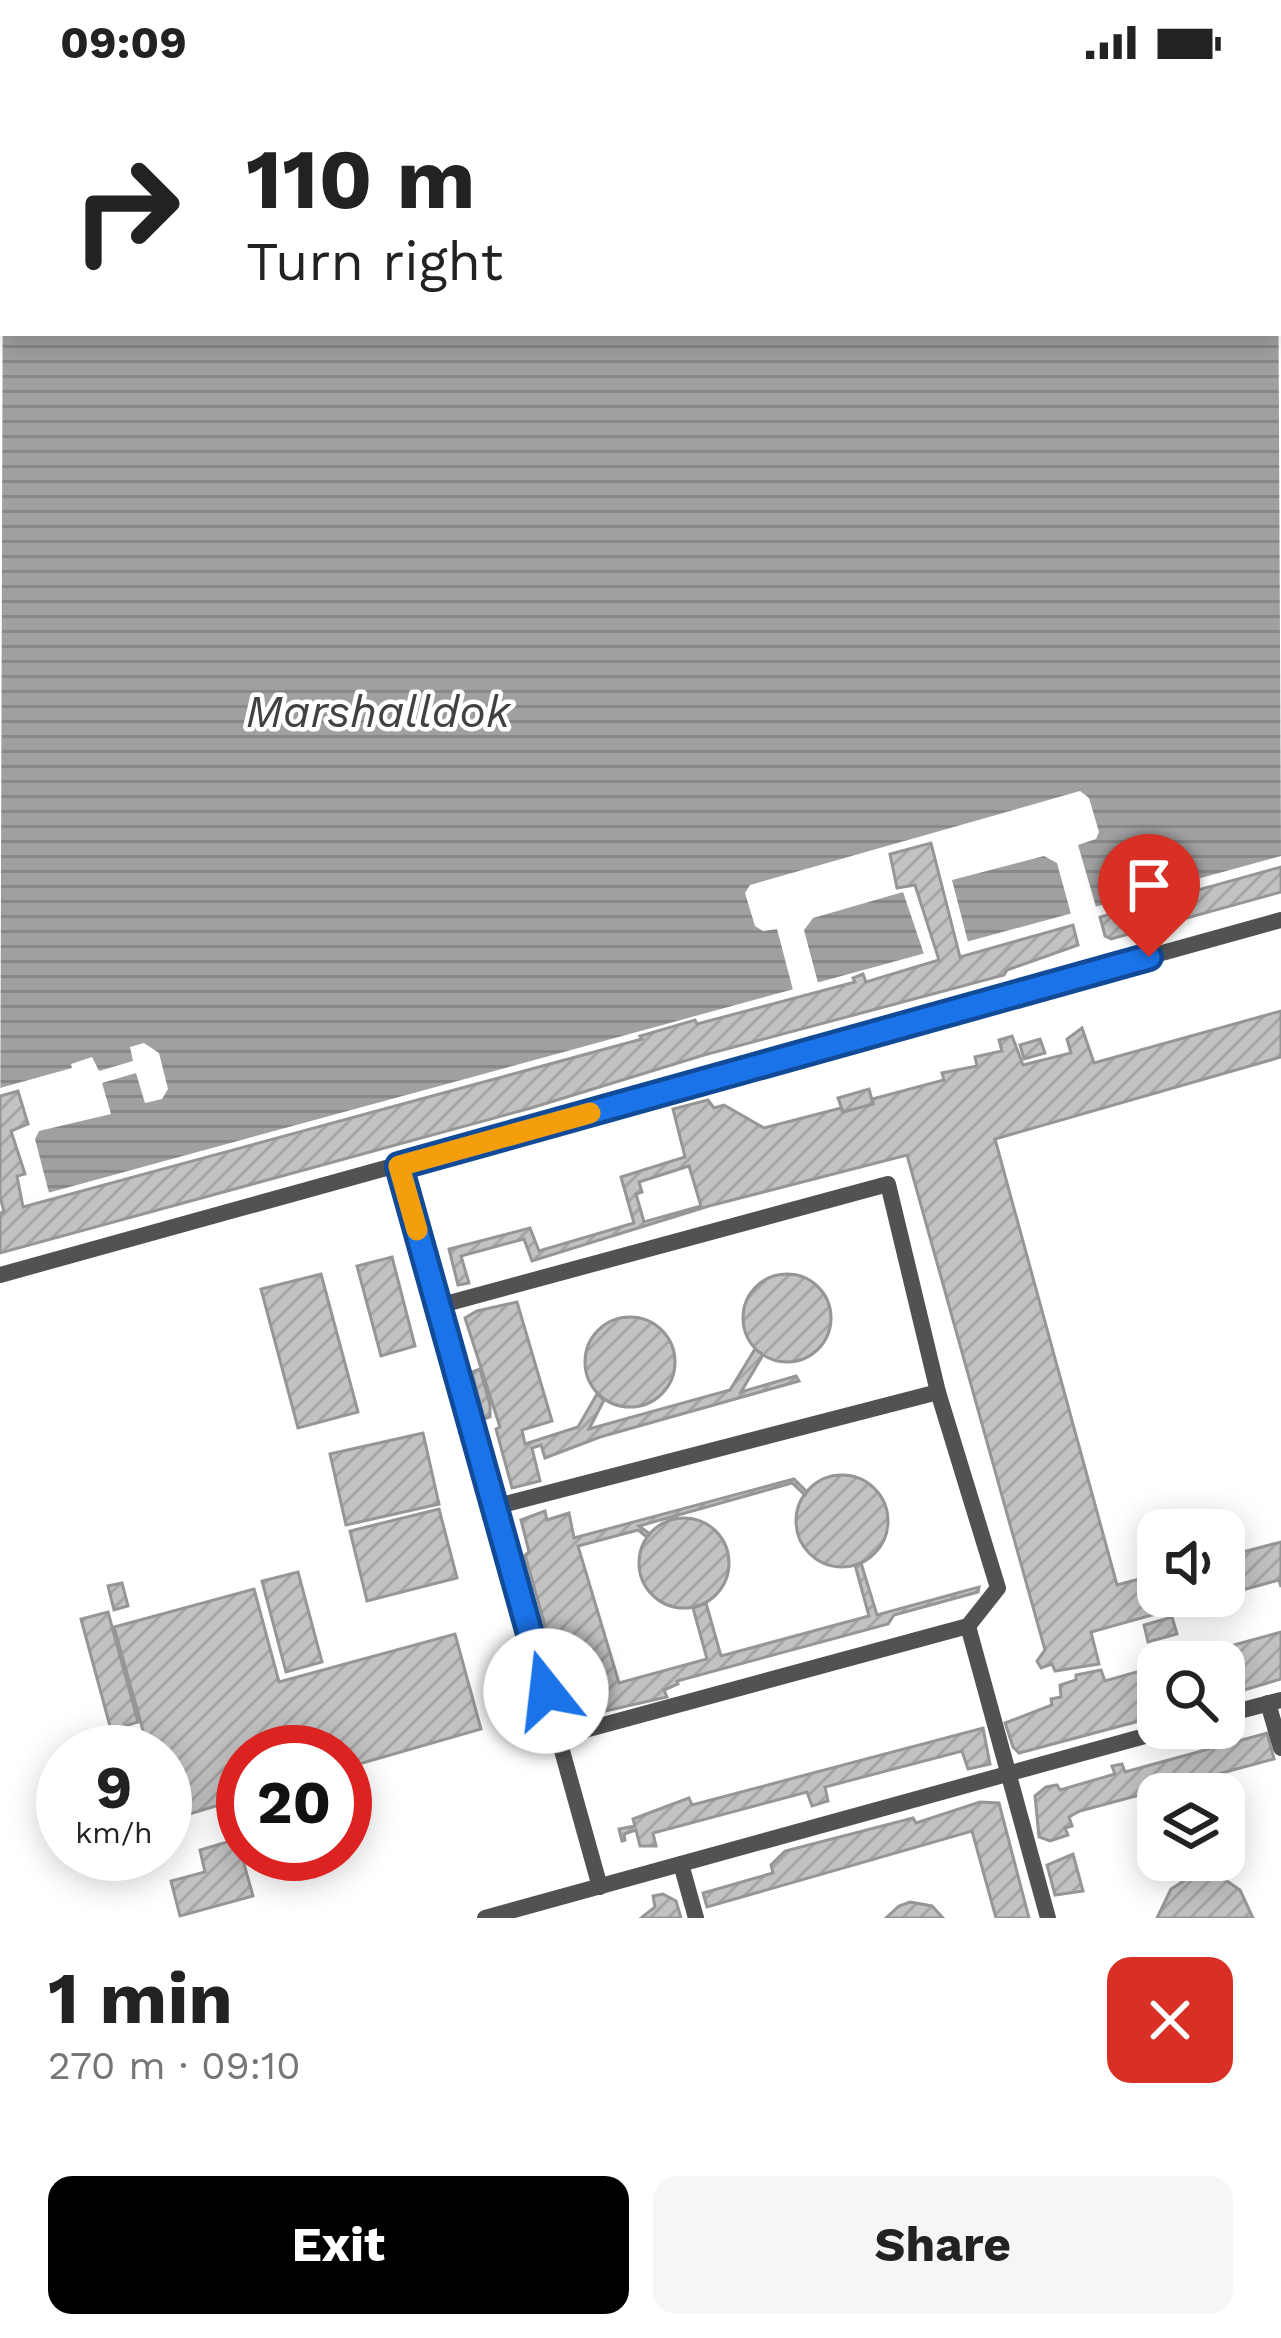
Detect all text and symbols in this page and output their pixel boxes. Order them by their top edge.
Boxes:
text: 09:09 [60,16,187,69]
text: 110 m [246,130,476,228]
icon: right [48,132,204,288]
text: Turn right [246,230,503,293]
water label: Marshalldok [246,685,512,738]
pin [1098,834,1200,957]
icon: arrive [1116,852,1182,918]
map controls [1137,1509,1245,1881]
button: sound [1137,1509,1245,1617]
position arrow [483,1628,609,1754]
button: search [1137,1641,1245,1749]
speed limit sign: 20 [216,1725,372,1881]
text: 9 [96,1752,132,1823]
button: layers [1137,1773,1245,1881]
text: km/h [75,1815,153,1850]
text: 1 min [48,1956,233,2040]
button: close [1107,1957,1233,2083]
text: 270 m · 09:10 [48,2043,301,2088]
button: Exit [48,2176,629,2314]
button: Share [653,2176,1233,2314]

